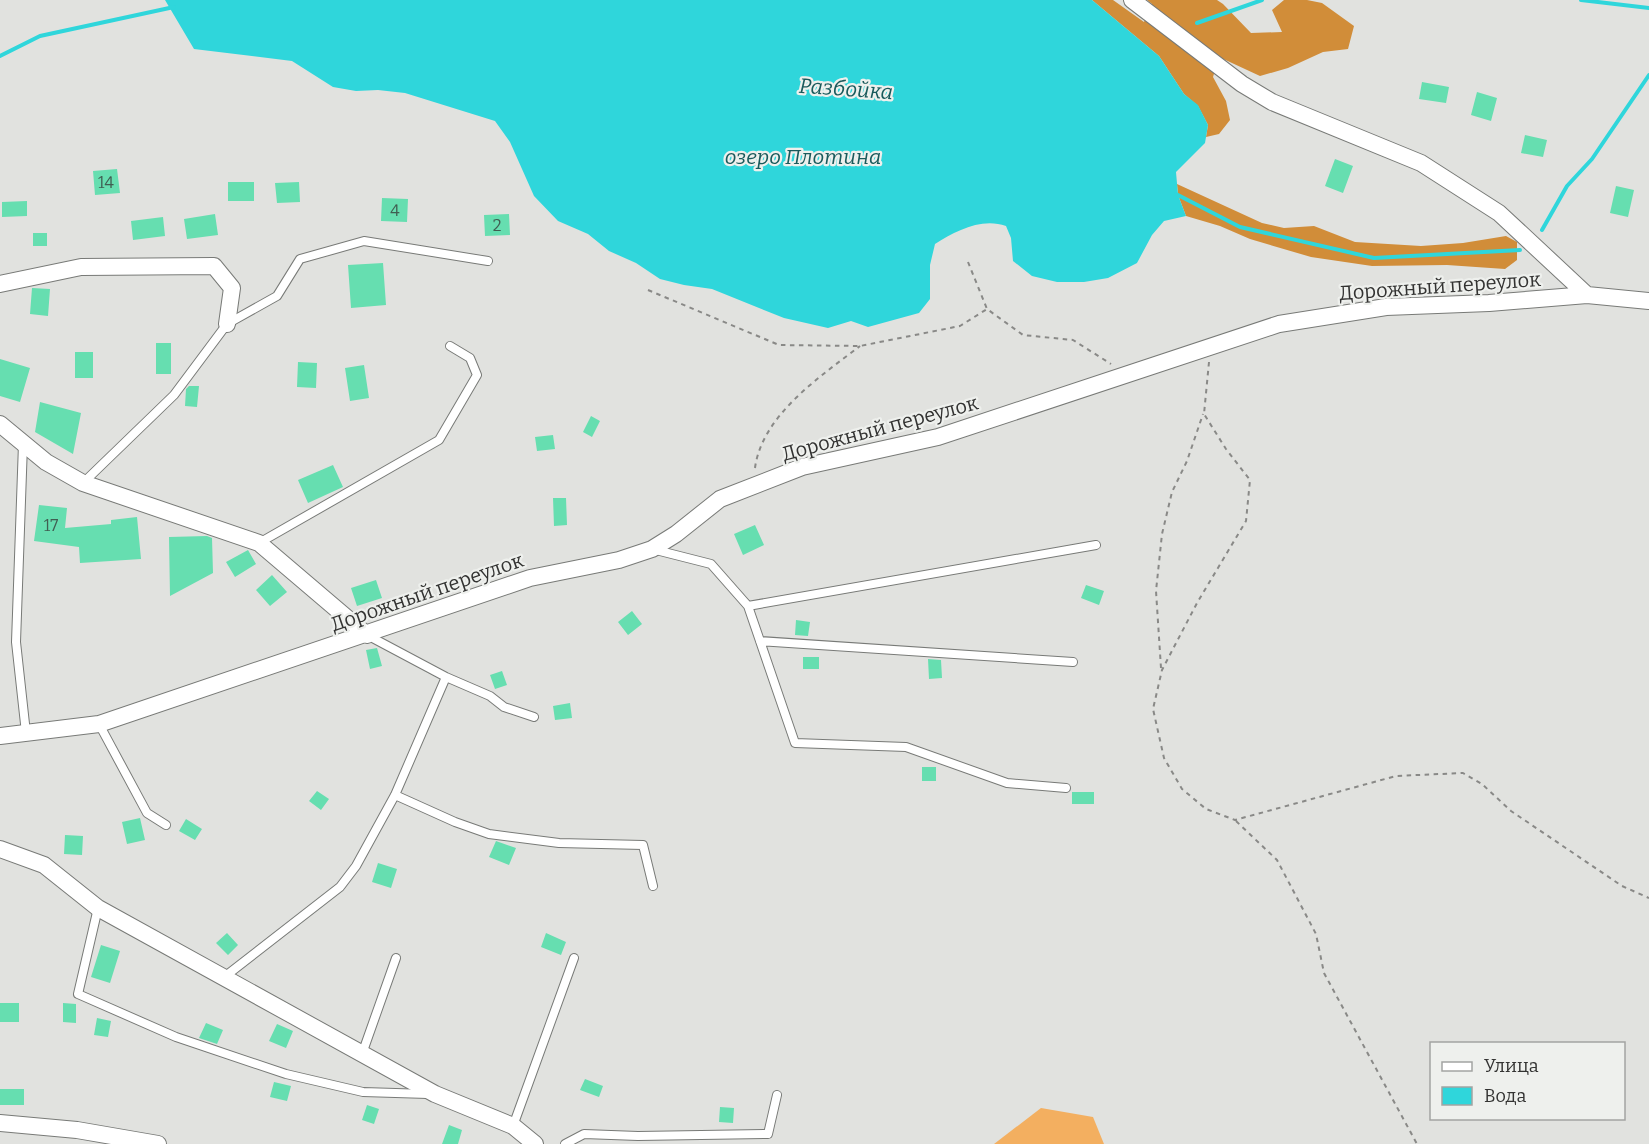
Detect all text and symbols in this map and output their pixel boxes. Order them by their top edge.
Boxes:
water label: Разбойка [798,73,894,105]
water label: озеро Плотина [725,144,881,170]
house number: 14 [98,173,115,192]
house number: 4 [390,201,400,220]
house number: 2 [493,216,501,235]
street label: Дорожный переулок [1338,267,1542,305]
street label: Дорожный переулок [779,390,981,466]
house number: 17 [44,516,58,535]
street label: Дорожный переулок [328,548,527,636]
legend [1430,1042,1625,1120]
text: Улица [1484,1055,1539,1077]
text: Вода [1484,1085,1526,1107]

